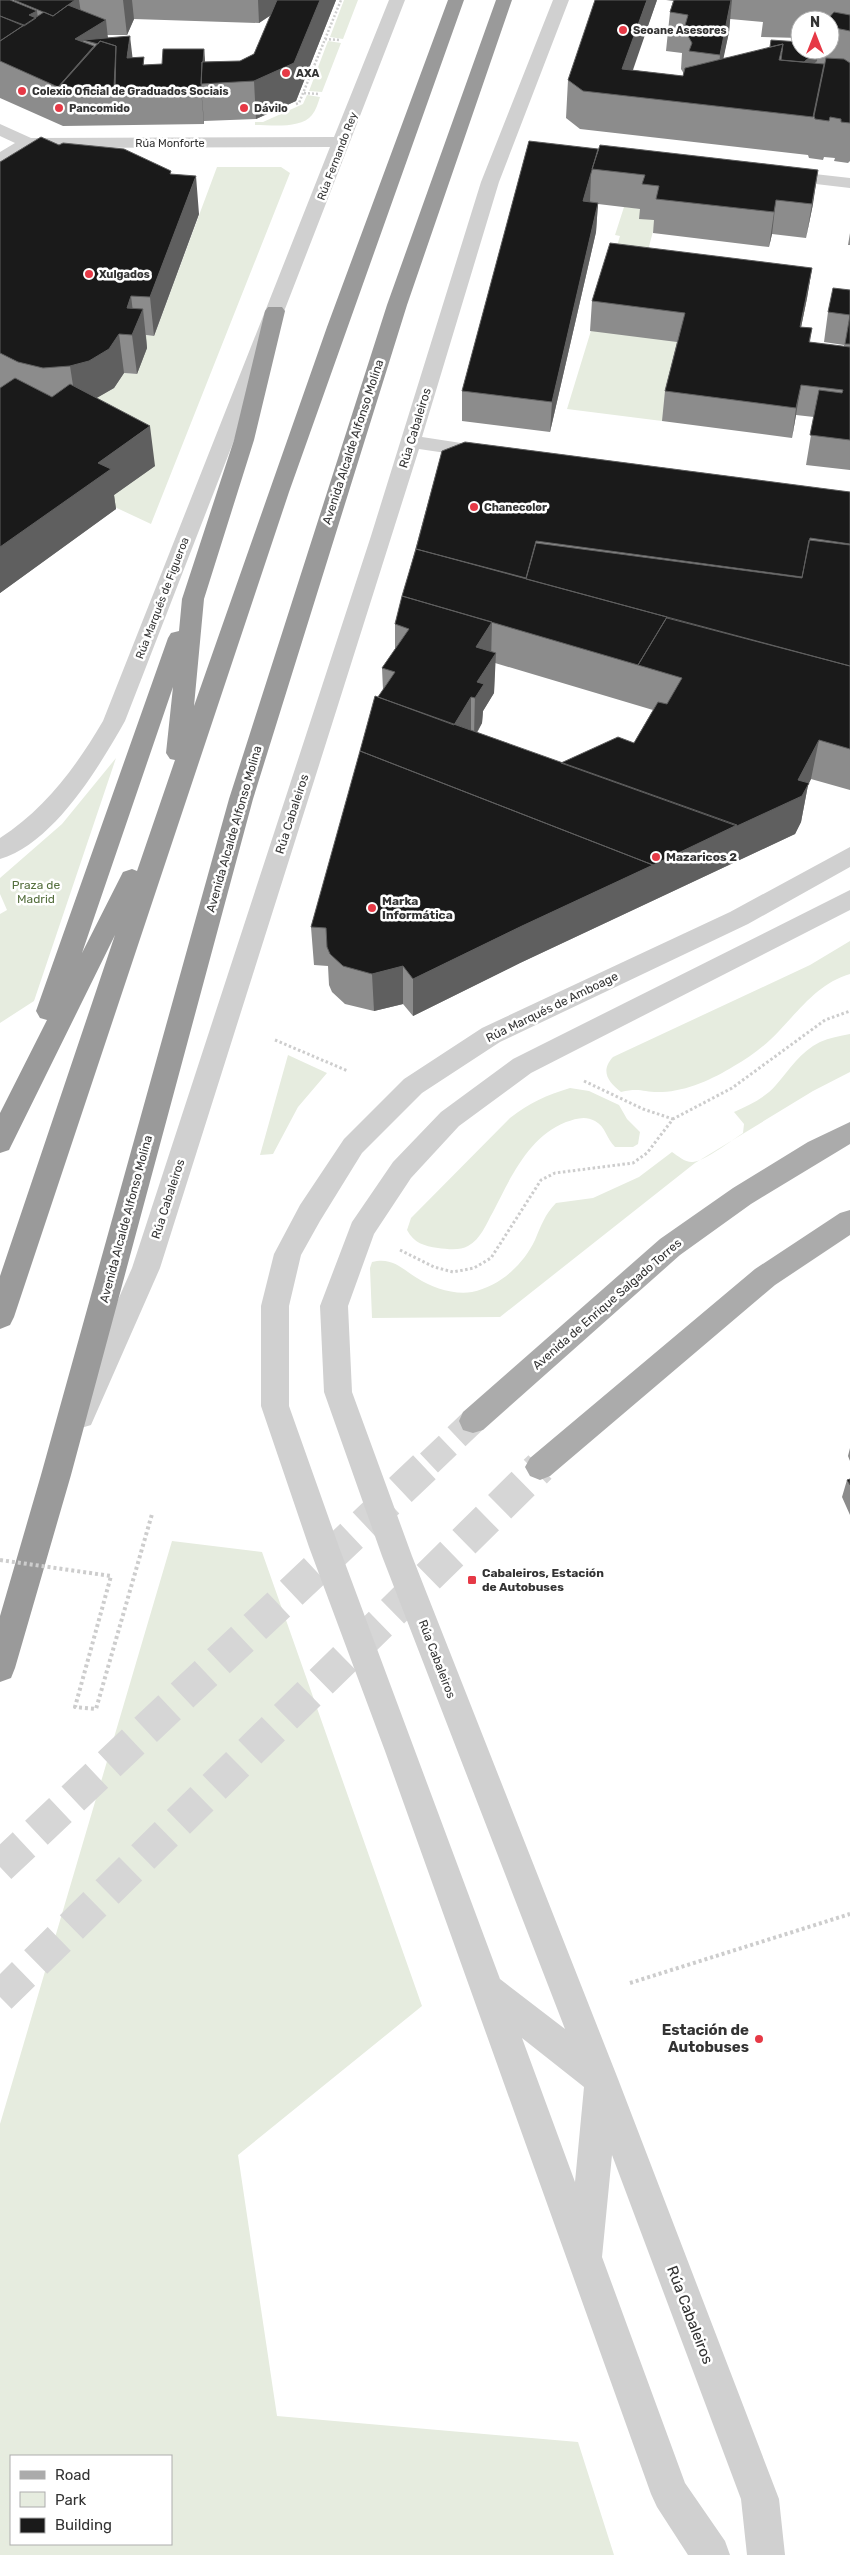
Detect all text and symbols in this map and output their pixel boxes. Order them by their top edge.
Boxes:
north arrow [790,10,840,60]
text: N [810,14,820,31]
marker: Seoane Asesores [617,24,629,36]
place label: Seoane Asesores [633,24,727,37]
marker: AXA [280,67,292,79]
place label: AXA [296,67,319,80]
marker: Colexio Oficial de Graduados Sociais [16,85,28,97]
place label: Colexio Oficial de Graduados Sociais [32,85,229,98]
marker: Pancomido [53,102,65,114]
place label: Pancomido [69,102,130,115]
marker: Dávilo [238,102,250,114]
place label: Dávilo [254,102,288,115]
street label: Rúa Fernando Rey [315,110,360,202]
street label: Rúa Monforte [135,137,205,150]
marker: Xulgados [83,268,95,280]
place label: Xulgados [99,268,150,281]
street label: Avenida Alcalde Alfonso Molina [320,358,386,526]
street label: Rúa Cabaleiros [396,386,434,470]
marker: Chanecolor [468,501,480,513]
place label: Chanecolor [484,501,547,514]
street label: Rúa Marqués de Figueroa [133,535,192,661]
street label: Avenida Alcalde Alfonso Molina [203,744,265,914]
street label: Rúa Cabaleiros [273,772,311,856]
place label: Mazaricos 2 [666,850,737,864]
marker: Mazaricos 2 [650,851,662,863]
park label: Praza de Madrid [12,878,60,906]
place label: Marka Informática [382,894,453,922]
marker: Marka Informática [366,902,378,914]
street label: Rúa Marqués de Amboage [484,969,621,1045]
street label: Avenida Alcalde Alfonso Molina [97,1134,155,1304]
street label: Rúa Cabaleiros [149,1157,187,1241]
street label: Avenida de Enrique Salgado Torres [530,1236,684,1372]
place label: Cabaleiros, Estación de Autobuses [482,1566,604,1594]
marker: Cabaleiros, Estación de Autobuses [466,1574,478,1586]
street label: Rúa Cabaleiros [416,1618,458,1700]
place label: Estación de Autobuses [662,2021,749,2056]
marker: Estación de Autobuses [753,2033,765,2045]
street label: Rúa Cabaleiros [663,2263,717,2367]
legend [10,2455,172,2545]
text: Road [55,2466,91,2484]
text: Park [55,2491,86,2509]
text: Building [55,2516,112,2534]

